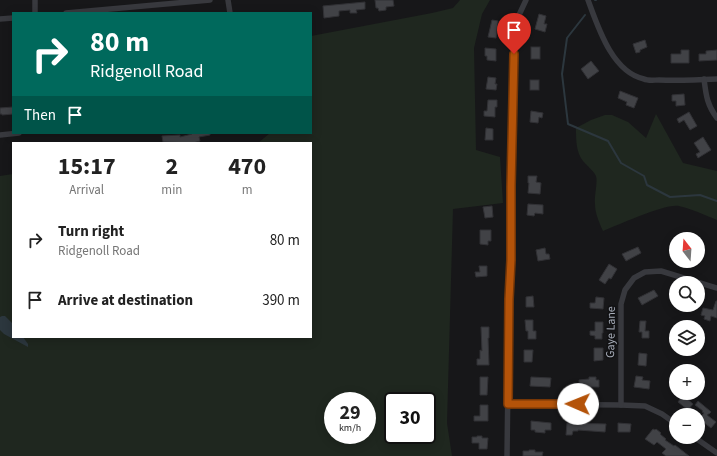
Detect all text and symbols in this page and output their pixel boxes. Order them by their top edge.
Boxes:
pin [497,13,531,54]
icon: arrive [503,19,525,41]
text: 80 m [90,22,149,62]
icon: right [24,28,76,80]
text: Ridgenoll Road [90,59,203,84]
icon: arrive [64,104,86,126]
text: Then [24,105,56,126]
text: 15:17 [58,149,116,184]
text: 2 [166,149,178,184]
text: 470 [228,149,266,184]
text: Arrival [69,181,104,199]
text: min [161,181,182,199]
text: m [242,181,253,199]
text: Turn right [58,221,124,242]
icon: right [24,229,46,251]
text: 80 m [270,230,300,251]
north arrow [669,232,705,268]
map controls [669,232,705,444]
text: Ridgenoll Road [58,242,140,260]
button: search [669,276,705,312]
icon: arrive [24,289,46,311]
text: Arrive at destination [58,290,193,311]
text: 390 m [262,290,300,311]
street label: Gaye Lane [602,306,620,358]
button: layers [669,320,705,356]
button: + [669,364,705,400]
position arrow [557,383,599,425]
speed limit sign: 30 [384,392,436,444]
text: 29 [339,399,361,427]
button: − [669,408,705,444]
text: km/h [339,421,361,435]

